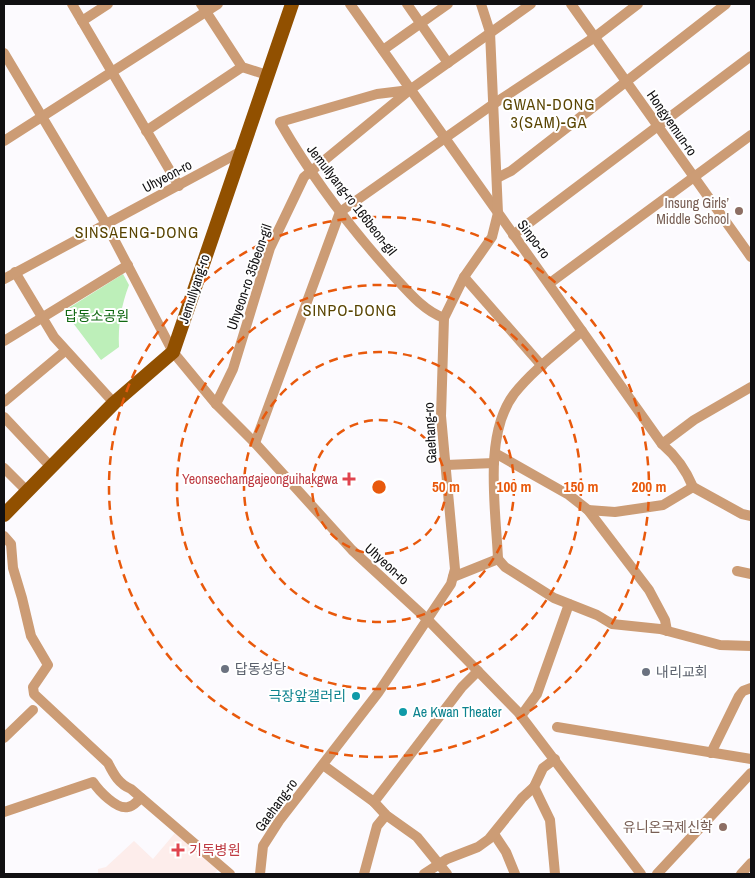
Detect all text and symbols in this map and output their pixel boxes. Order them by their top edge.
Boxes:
street label: Hongyemun-ro [643,87,701,159]
district label: GWAN-DONG 3(SAM)-GA [502,93,596,133]
street label: Jemullyang-ro 166beon-gil [303,141,401,259]
street label: Uhyeon-ro [139,155,195,197]
place label: Insung Girls’ Middle School [656,194,729,228]
marker: Insung Girls’ Middle School [733,205,745,217]
street label: Sinpo-ro [514,216,554,262]
district label: SINSAENG-DONG [75,221,199,243]
street label: Uhyeon-ro 35beon-gil [222,222,276,332]
street label: Jemullyang-ro [174,252,214,326]
district label: SINPO-DONG [303,299,397,321]
park label: 답동소공원 [65,307,129,325]
street label: Gaehang-ro [419,402,441,464]
place label: Yeonsechamgajeonguihakgwa [182,470,339,488]
marker: Yeonsechamgajeonguihakgwa [342,472,356,486]
text: 50 m [432,476,460,497]
text: 100 m [497,476,531,497]
text: 150 m [564,476,598,497]
text: 200 m [632,476,666,497]
centre of rings [370,478,388,496]
street label: Uhyeon-ro [361,539,413,589]
place label: 답동성당 [235,660,287,678]
marker: 답동성당 [219,663,231,675]
place label: 내리교회 [656,663,708,681]
marker: 내리교회 [640,666,652,678]
place label: 극장앞갤러리 [269,687,346,705]
marker: 극장앞갤러리 [350,690,362,702]
place label: Ae Kwan Theater [412,703,502,721]
marker: Ae Kwan Theater [397,706,409,718]
street label: Gaehang-ro [251,775,301,835]
place label: 유니온국제신학 [623,818,713,836]
marker: 유니온국제신학 [717,821,729,833]
place label: 기독병원 [189,841,241,859]
marker: 기독병원 [171,843,185,857]

